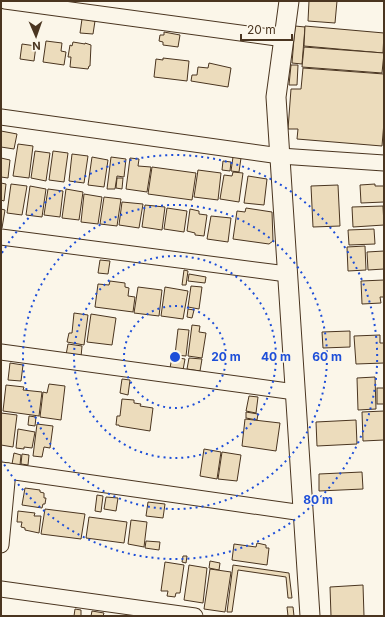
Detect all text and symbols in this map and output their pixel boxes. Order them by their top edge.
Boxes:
north arrow [16,16,56,56]
scale bar [241,16,292,42]
text: 20 m [247,22,276,37]
text: N [32,39,41,53]
text: 20 m [211,349,241,364]
text: 40 m [261,349,291,364]
text: 60 m [312,349,342,364]
centre of rings [168,350,182,364]
text: 80 m [303,492,333,507]

